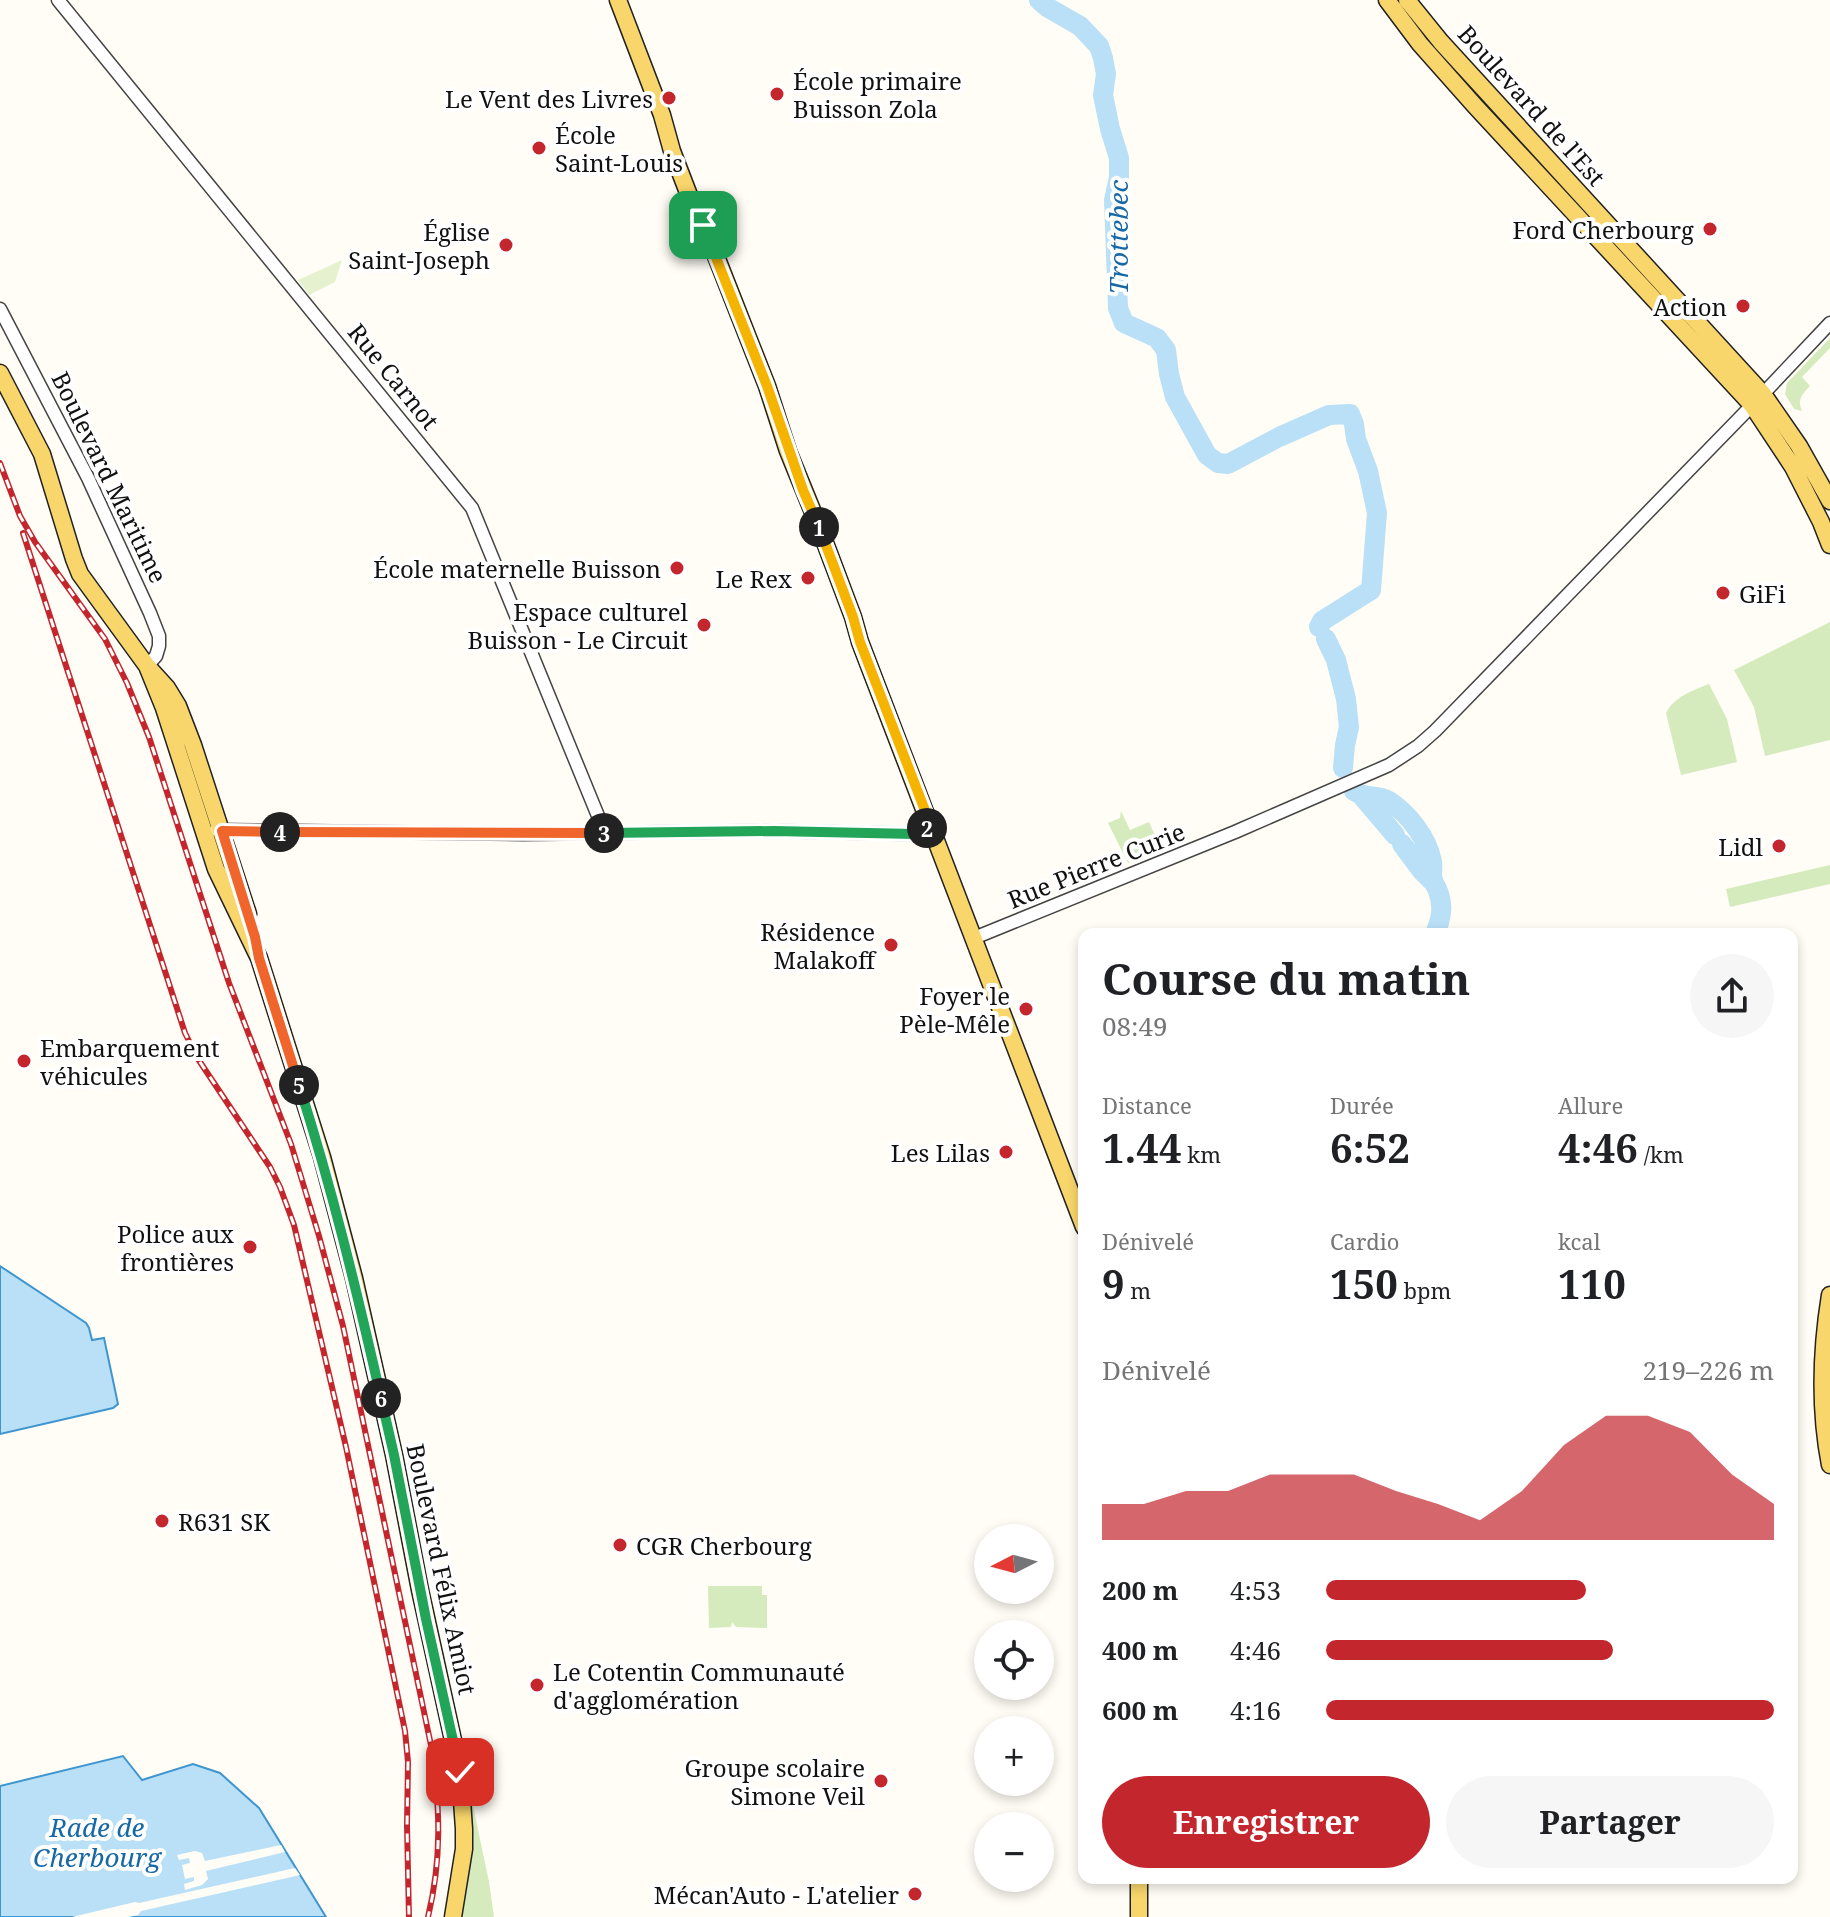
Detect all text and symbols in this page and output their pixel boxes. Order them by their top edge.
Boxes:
street label: Boulevard de l'Est [1451,18,1613,192]
place label: École primaire Buisson Zola [793,64,962,125]
place label: Le Vent des Livres [445,82,653,115]
marker: École primaire Buisson Zola [768,85,786,103]
marker: Le Vent des Livres [660,89,678,107]
place label: École Saint-Louis [555,118,683,179]
marker: École Saint-Louis [530,139,548,157]
water label: Trottebec [1100,179,1136,294]
pin [669,191,737,259]
icon: arrive [681,203,725,247]
place label: Ford Cherbourg [1513,213,1694,246]
place label: Église Saint-Joseph [348,215,490,276]
marker: Ford Cherbourg [1701,220,1719,238]
marker: Église Saint-Joseph [497,236,515,254]
place label: Action [1653,290,1727,323]
marker: Action [1734,297,1752,315]
street label: Rue Carnot [341,316,447,436]
street label: Boulevard Maritime [44,366,176,588]
pin: 1 [799,507,839,547]
text: 1 [813,512,825,542]
place label: École maternelle Buisson [373,552,661,585]
marker: École maternelle Buisson [668,559,686,577]
place label: Le Rex [716,562,792,595]
marker: Le Rex [799,569,817,587]
place label: GiFi [1739,577,1786,610]
marker: GiFi [1714,584,1732,602]
place label: Espace culturel Buisson - Le Circuit [468,595,689,656]
marker: Espace culturel Buisson - Le Circuit [695,616,713,634]
pin: 2 [907,808,947,848]
pin: 4 [260,812,300,852]
pin: 3 [584,813,624,853]
text: 2 [921,813,933,843]
street label: Rue Pierre Curie [1002,814,1190,916]
text: 4 [274,817,286,847]
text: 3 [598,818,610,848]
place label: Lidl [1718,830,1764,863]
marker: Lidl [1770,837,1788,855]
place label: Résidence Malakoff [760,915,877,976]
marker: Résidence Malakoff [882,936,900,954]
text: Course du matin [1102,948,1470,1008]
button: share [1690,954,1774,1038]
place label: Foyer le Pèle-Mêle [899,979,1010,1040]
marker: Foyer le Pèle-Mêle [1017,1000,1035,1018]
text: 08:49 [1102,1008,1168,1044]
place label: Embarquement véhicules [40,1031,219,1092]
marker: Embarquement véhicules [15,1052,33,1070]
pin: 5 [279,1065,319,1105]
text: 5 [293,1070,305,1100]
text: Distance [1102,1090,1192,1120]
text: Durée [1330,1090,1394,1120]
text: Allure [1558,1090,1623,1120]
text: 1.44 [1102,1120,1182,1175]
text: 6:52 [1330,1120,1410,1175]
text: 4:46 [1558,1120,1638,1175]
place label: Les Lilas [891,1136,990,1169]
text: km [1182,1139,1221,1169]
text: /km [1638,1139,1684,1169]
marker: Les Lilas [997,1143,1015,1161]
place label: Police aux frontières [117,1217,234,1278]
text: Dénivelé [1102,1226,1194,1256]
text: Cardio [1330,1226,1400,1256]
text: kcal [1558,1226,1600,1256]
marker: Police aux frontières [241,1238,259,1256]
text: 9 [1102,1256,1125,1311]
text: 150 [1330,1256,1398,1311]
text: 110 [1558,1256,1626,1311]
text: m [1125,1275,1151,1305]
text: bpm [1398,1275,1451,1305]
text: Dénivelé [1102,1352,1211,1388]
text: 219–226 m [1642,1352,1774,1388]
pin: 6 [361,1378,401,1418]
text: 6 [375,1383,387,1413]
street label: Boulevard Félix Amiot [399,1441,485,1697]
place label: R631 SK [178,1505,271,1538]
marker: R631 SK [153,1512,171,1530]
north arrow [974,1524,1054,1604]
map controls [974,1524,1054,1892]
place label: CGR Cherbourg [636,1529,812,1562]
marker: CGR Cherbourg [611,1536,629,1554]
text: 200 m [1102,1572,1178,1608]
text: 4:53 [1230,1572,1281,1608]
button: locate [974,1620,1054,1700]
text: 400 m [1102,1632,1178,1668]
text: 4:46 [1230,1632,1281,1668]
place label: Le Cotentin Communauté d'agglomération [553,1655,845,1716]
marker: Le Cotentin Communauté d'agglomération [528,1676,546,1694]
text: 600 m [1102,1692,1178,1728]
text: 4:16 [1230,1692,1281,1728]
button: + [974,1716,1054,1796]
pin [426,1738,494,1806]
icon: check [438,1750,482,1794]
place label: Groupe scolaire Simone Veil [684,1751,866,1812]
marker: Groupe scolaire Simone Veil [872,1772,890,1790]
button: Enregistrer [1102,1776,1430,1868]
button: Partager [1446,1776,1774,1868]
water label: Rade de Cherbourg [33,1809,163,1875]
button: − [974,1812,1054,1892]
place label: Mécan'Auto - L'atelier [654,1878,899,1911]
marker: Mécan'Auto - L'atelier [906,1885,924,1903]

